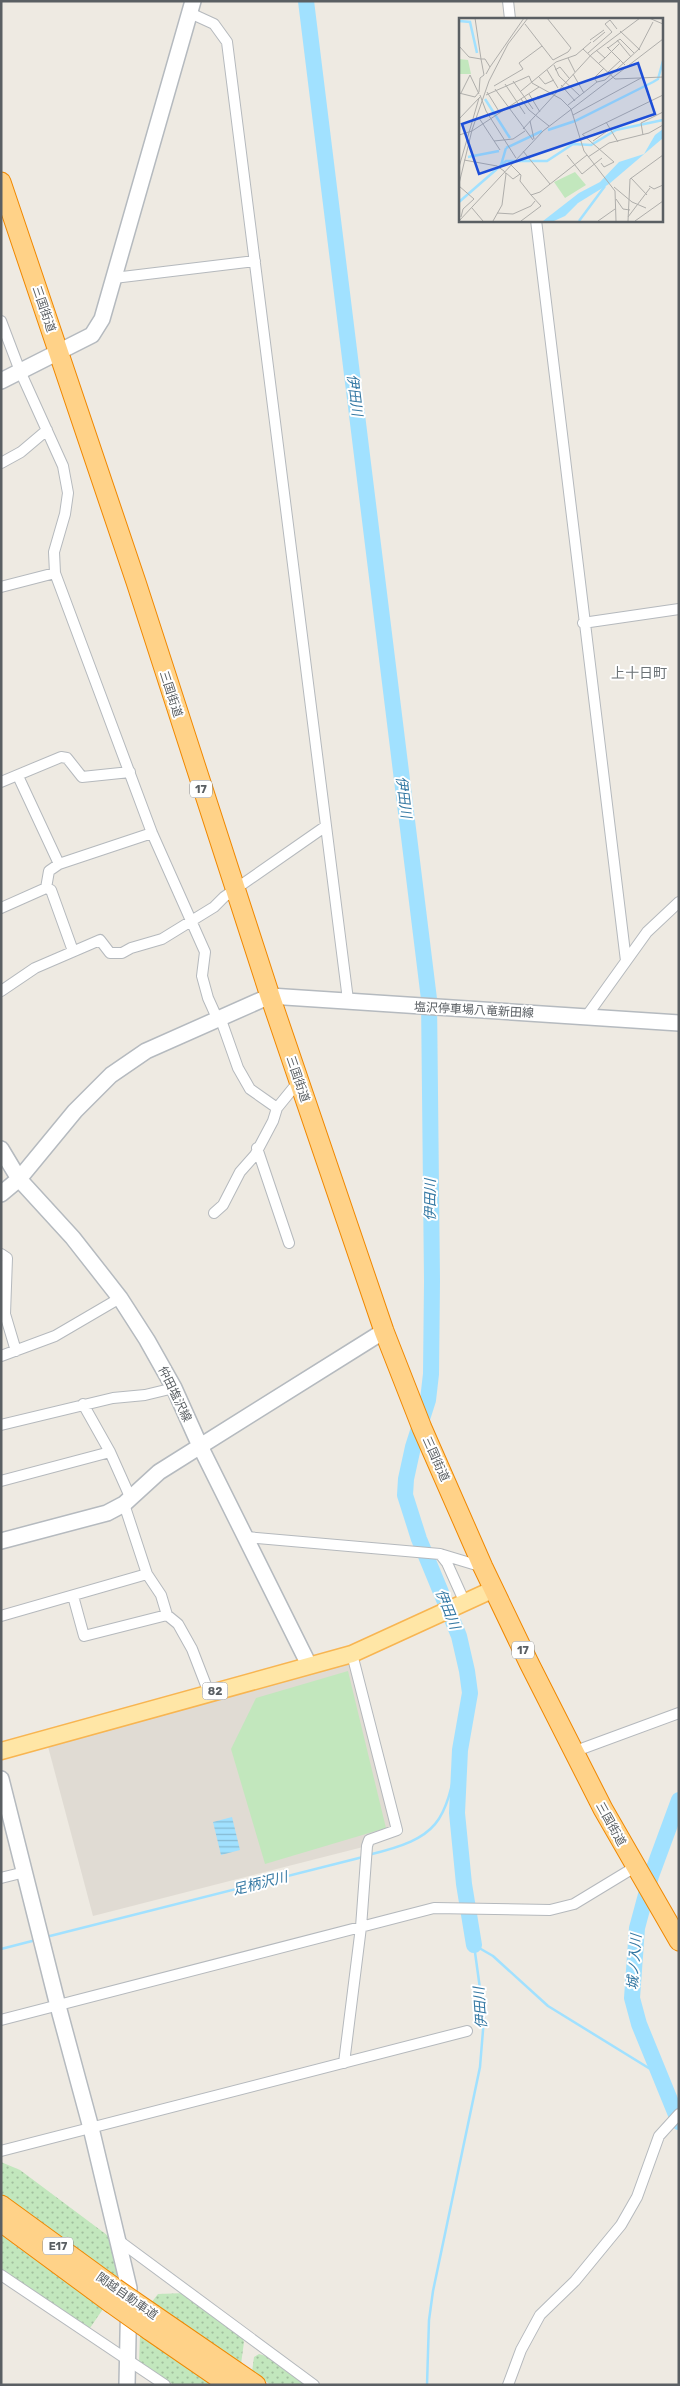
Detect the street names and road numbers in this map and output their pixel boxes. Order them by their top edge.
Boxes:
street label: 三国街道 [30,284,58,334]
street label: 三国街道 [157,669,185,719]
road number: 17 [190,781,212,798]
street label: 塩沢停車場八竜新田線 [414,1000,534,1020]
street label: 三国街道 [284,1054,312,1104]
street label: 仲田塩沢線 [156,1364,194,1424]
street label: 三国街道 [420,1434,452,1484]
road number: 17 [512,1642,534,1658]
road number: 82 [202,1682,228,1700]
street label: 三国街道 [593,1800,629,1848]
road number: E17 [43,2238,73,2254]
street label: 関越自動車道 [93,2270,161,2322]

